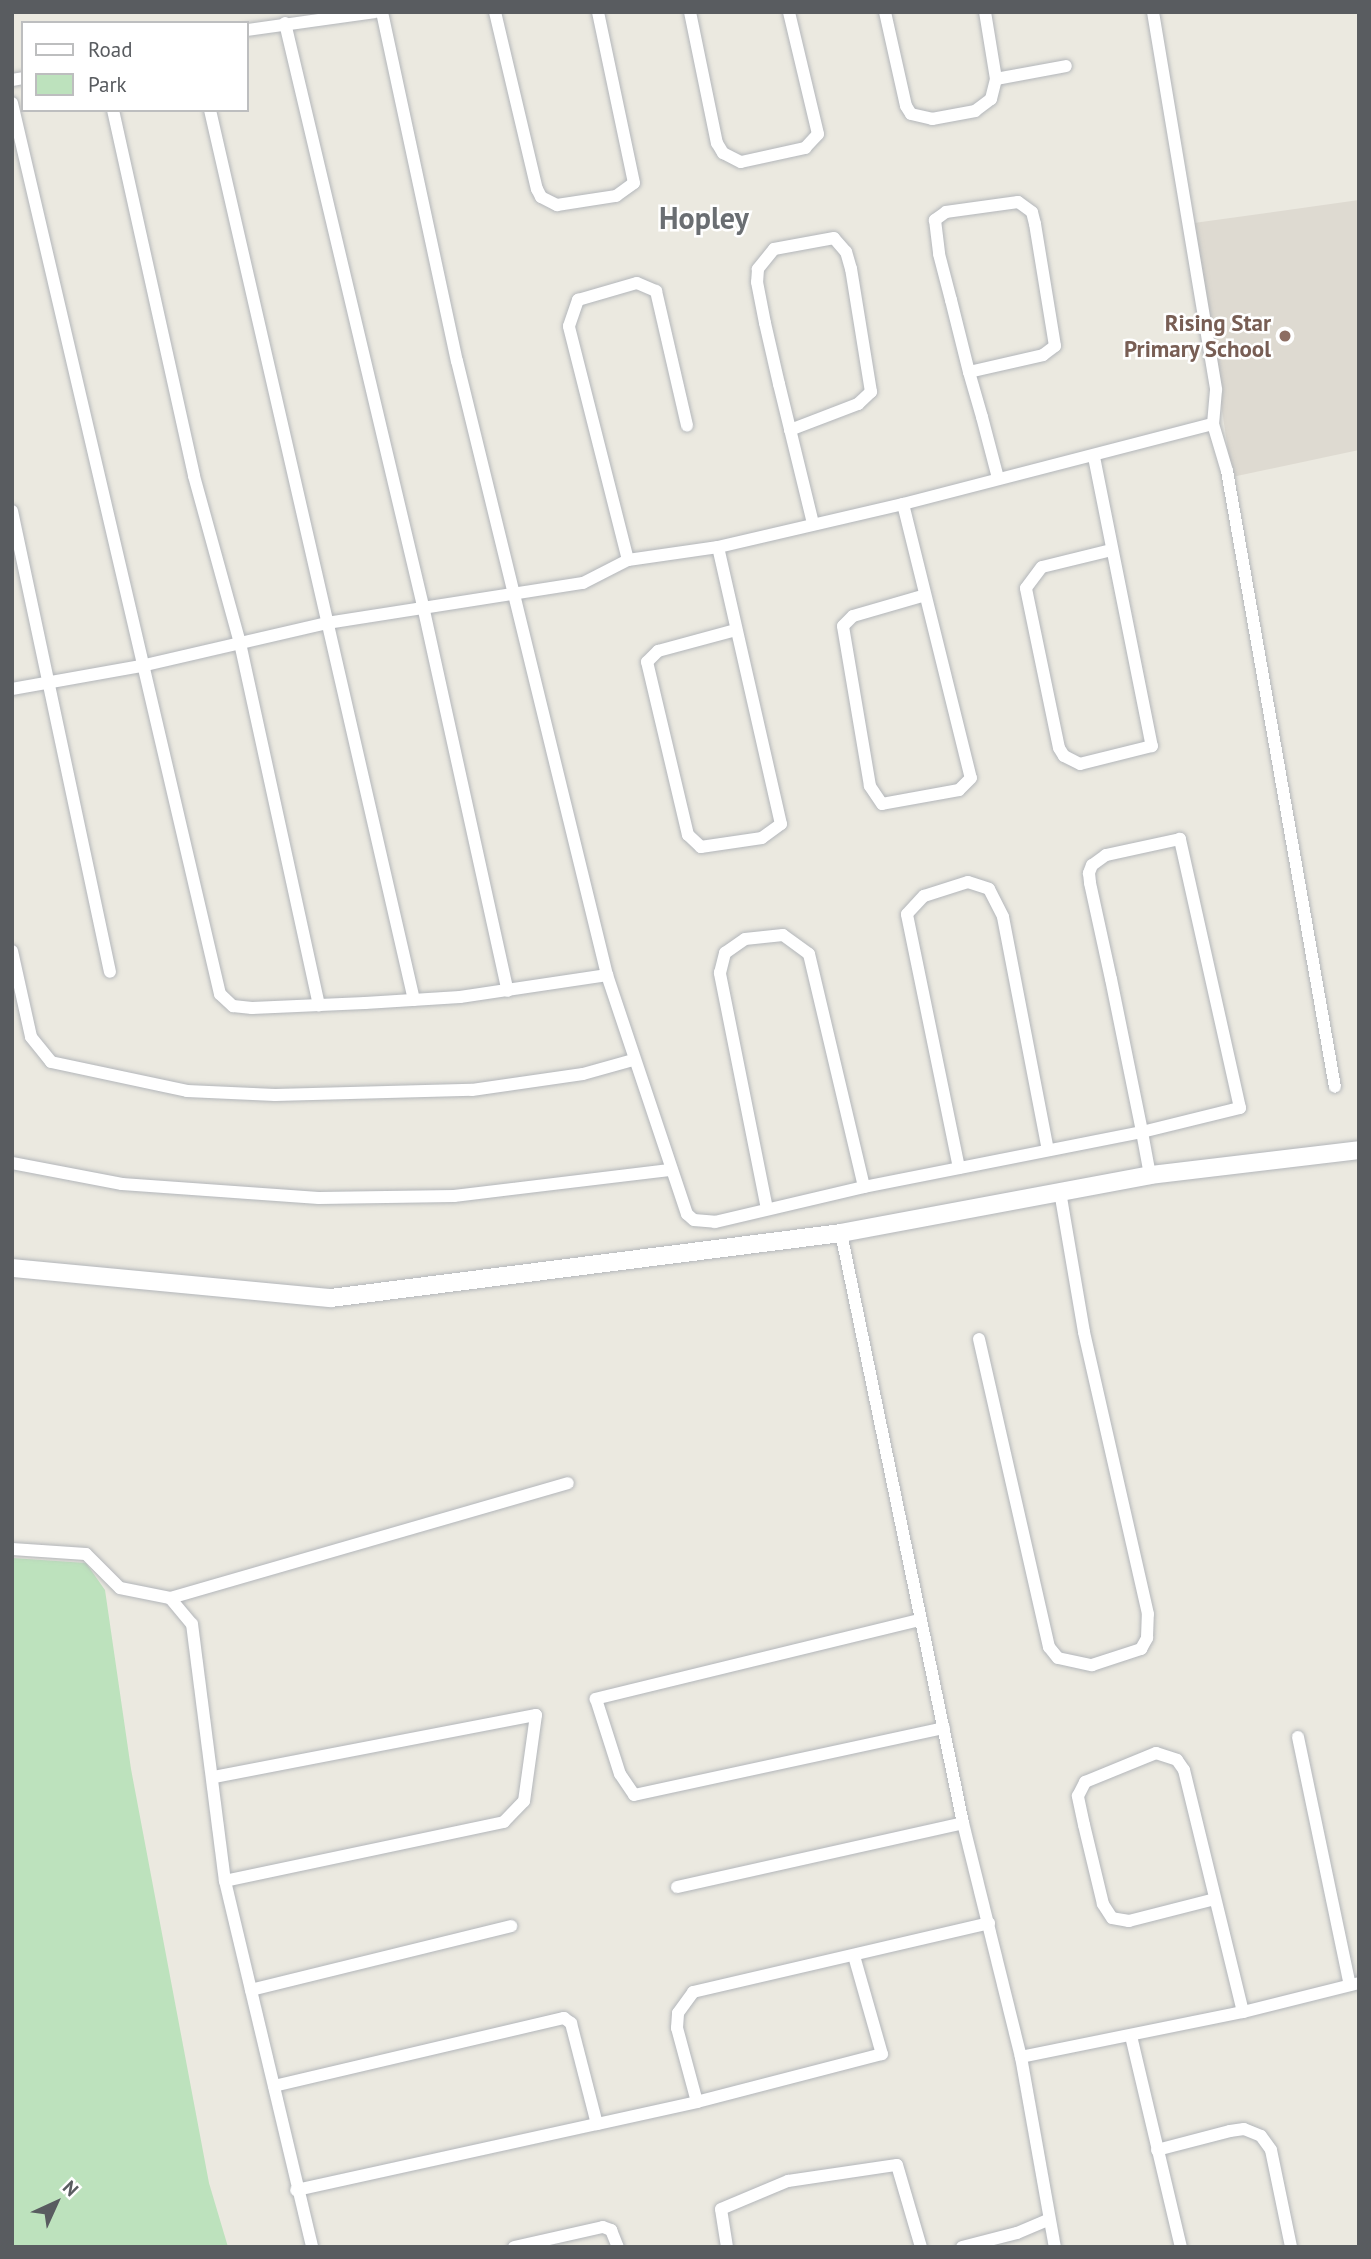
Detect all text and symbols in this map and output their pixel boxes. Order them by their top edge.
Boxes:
legend [21,21,248,112]
text: Road [88,36,132,63]
text: Park [88,71,127,98]
district label: Hopley [659,200,749,236]
place label: Rising Star Primary School [1123,309,1271,363]
marker: Rising Star Primary School [1277,328,1293,344]
north arrow [21,2168,91,2238]
text: N [58,2175,84,2201]

